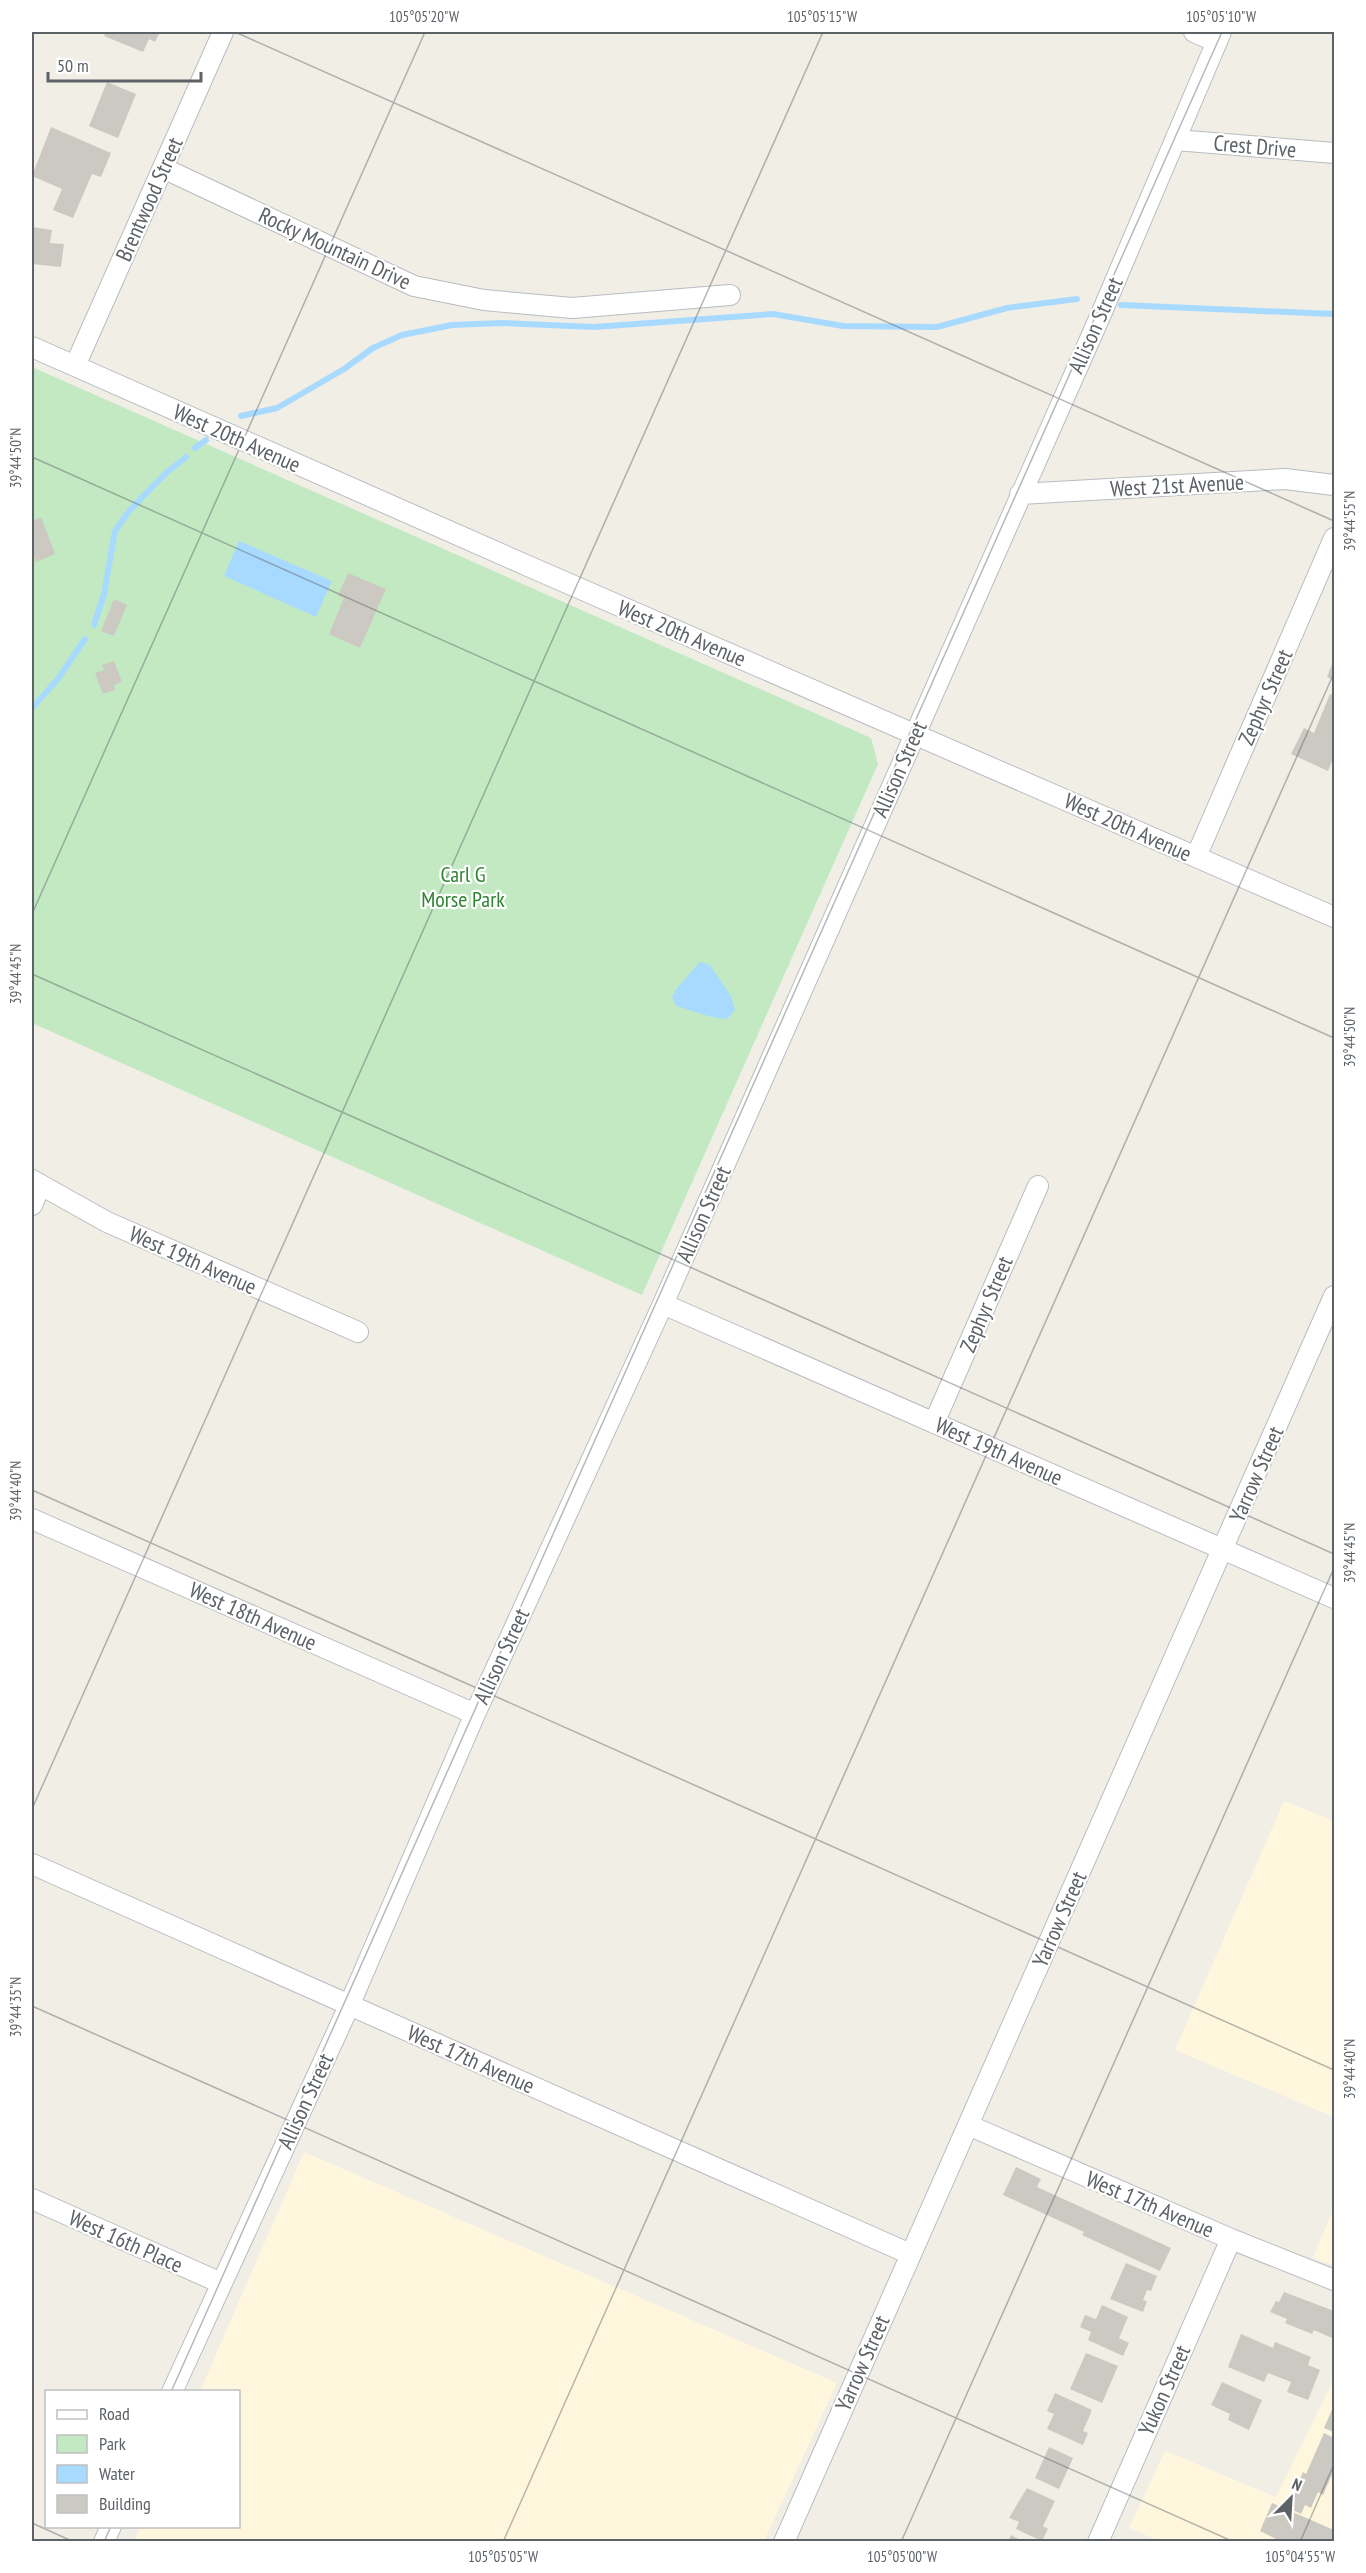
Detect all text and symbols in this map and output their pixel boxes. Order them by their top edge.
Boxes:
text: 105°05'20"W [389,7,459,26]
text: 105°05'15"W [787,7,857,26]
text: 105°05'10"W [1186,7,1256,26]
scale bar [48,45,201,83]
text: 50 m [57,54,89,77]
street label: Crest Drive [1212,128,1298,164]
street label: Brentwood Street [109,133,189,265]
street label: Rocky Mountain Drive [255,201,415,295]
street label: Allison Street [1061,273,1129,377]
street label: West 20th Avenue [169,397,305,479]
text: 39°44'50"N [6,428,25,488]
street label: West 21st Avenue [1109,468,1245,502]
text: 39°44'55"N [1340,491,1359,551]
street label: West 20th Avenue [614,593,750,673]
street label: Zephyr Street [1232,645,1298,749]
street label: Allison Street [865,717,933,821]
street label: West 20th Avenue [1060,786,1196,868]
park label: Carl G Morse Park [421,860,505,913]
text: 39°44'45"N [6,944,25,1004]
text: 39°44'50"N [1340,1007,1359,1067]
street label: Allison Street [669,1162,737,1266]
street label: West 19th Avenue [125,1219,261,1301]
street label: Zephyr Street [953,1252,1019,1356]
street label: West 19th Avenue [931,1410,1067,1492]
street label: Yarrow Street [1223,1422,1289,1526]
text: 39°44'40"N [6,1461,25,1521]
text: 39°44'45"N [1340,1523,1359,1583]
street label: West 18th Avenue [185,1575,321,1657]
street label: Allison Street [467,1604,535,1708]
street label: Yarrow Street [1026,1867,1092,1971]
text: 39°44'35"N [6,1977,25,2037]
street label: West 17th Avenue [403,2018,539,2100]
text: 39°44'40"N [1340,2039,1359,2099]
street label: Allison Street [271,2049,339,2153]
street label: West 17th Avenue [1082,2164,1218,2244]
street label: West 16th Place [65,2203,187,2279]
street label: Yarrow Street [829,2311,895,2415]
street label: Yukon Street [1132,2340,1196,2440]
legend [45,2390,240,2528]
text: Road [99,2402,130,2425]
text: Park [99,2432,126,2455]
text: Water [99,2462,135,2485]
north arrow [1261,2468,1321,2528]
text: N [1289,2473,1305,2495]
text: Building [99,2492,151,2515]
text: 105°05'05"W [468,2547,538,2566]
text: 105°05'00"W [867,2547,937,2566]
text: 105°04'55"W [1265,2547,1335,2566]

